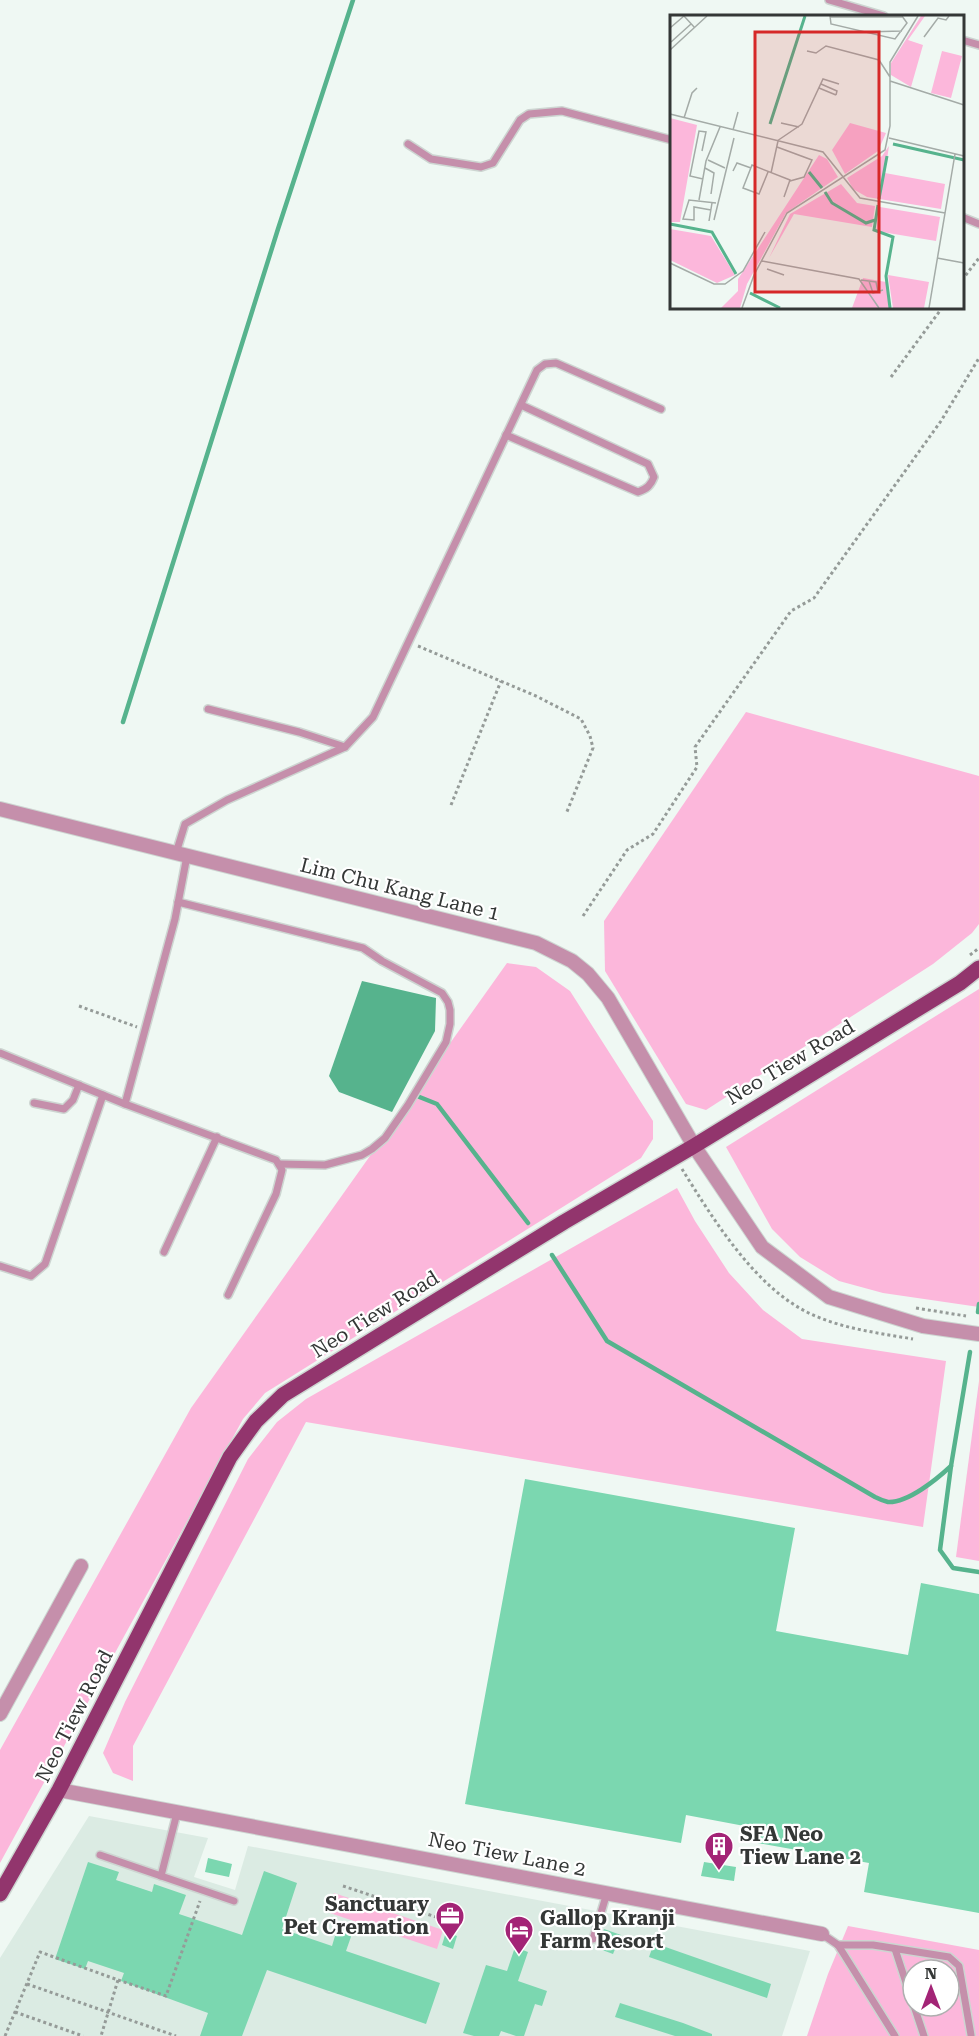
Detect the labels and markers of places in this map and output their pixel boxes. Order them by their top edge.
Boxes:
place label: SFA Neo Tiew Lane 2 [740,1822,861,1869]
building icon: SFA Neo Tiew Lane 2 [703,1830,735,1872]
place label: Sanctuary Pet Cremation [284,1892,430,1939]
office icon: Sanctuary Pet Cremation [434,1900,466,1942]
place label: Gallop Kranji Farm Resort [540,1906,675,1953]
hotel icon: Gallop Kranji Farm Resort [503,1914,535,1956]

